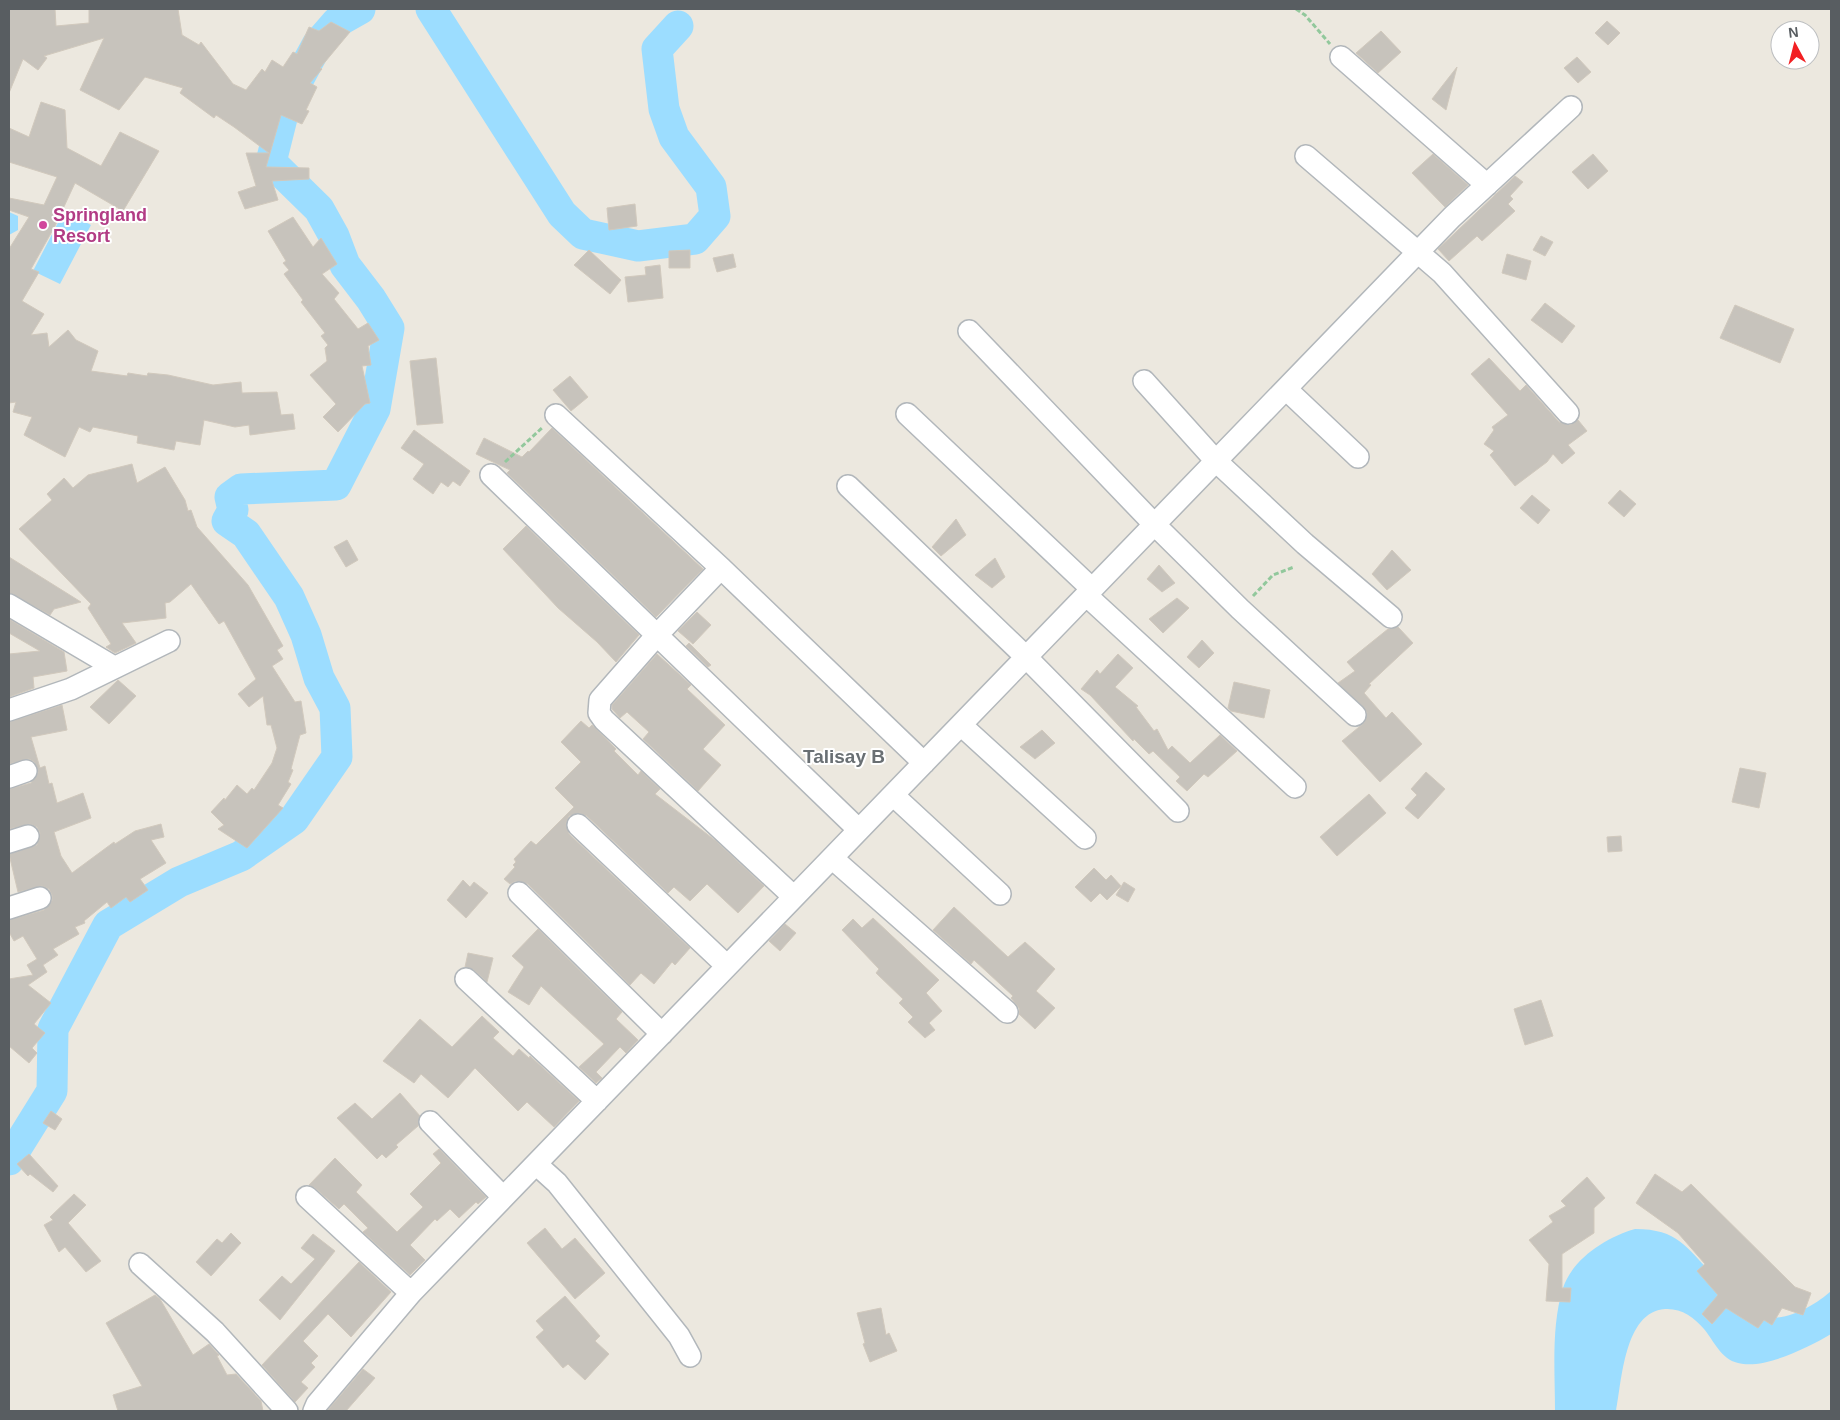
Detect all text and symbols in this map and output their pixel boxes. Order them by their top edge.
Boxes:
north arrow [1770,20,1820,70]
text: N [1787,24,1799,41]
place label: Springland Resort [53,205,147,246]
marker: Springland Resort [37,219,49,231]
district label: Talisay B [803,746,885,767]

